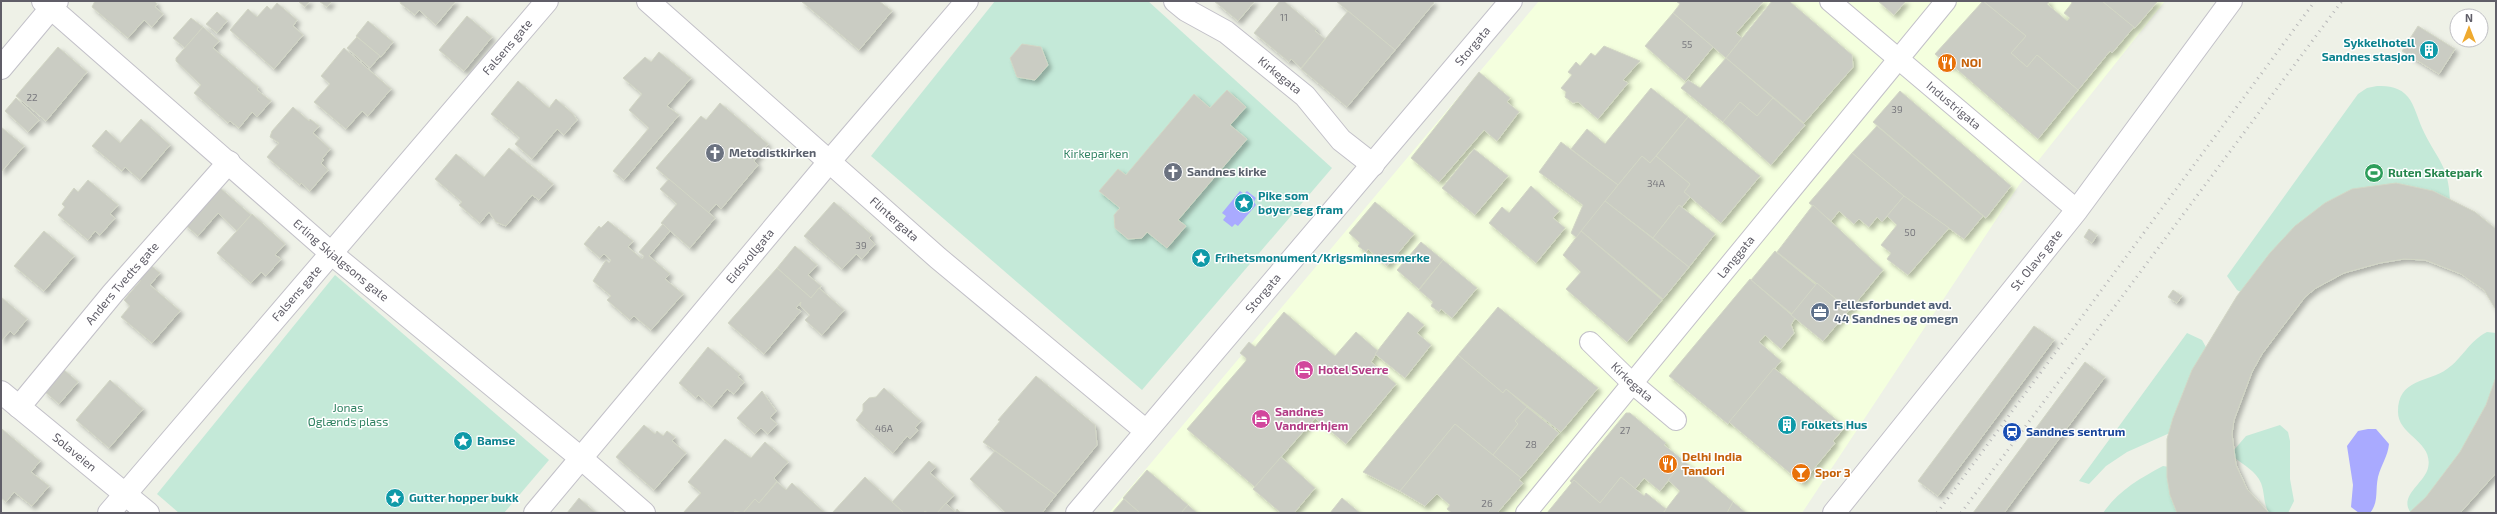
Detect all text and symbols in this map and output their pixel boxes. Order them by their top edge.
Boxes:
north arrow [2449,8,2489,48]
house number: 11 [1280,11,1288,23]
text: N [2465,11,2473,24]
street label: Falsens gate [479,16,534,77]
street label: Storgata [1451,23,1493,68]
place label: Sykkelhotell Sandnes stasjon [2322,35,2415,64]
house number: 55 [1682,38,1692,50]
building icon: Sykkelhotell Sandnes stasjon [2418,39,2440,61]
restaurant icon: NOI [1936,52,1958,74]
street label: Kirkegata [1256,53,1305,96]
place label: NOI [1961,55,1981,69]
street label: Industrigata [1924,78,1984,132]
house number: 22 [26,91,38,103]
house number: 39 [1891,103,1903,115]
church icon: Metodistkirken [704,142,726,164]
place label: Metodistkirken [729,145,816,159]
park label: Kirkeparken [1064,146,1129,160]
church icon: Sandnes kirke [1162,161,1184,183]
sports icon: Ruten Skatepark [2363,162,2385,184]
place label: Sandnes kirke [1187,164,1267,178]
place label: Ruten Skatepark [2388,165,2483,179]
house number: 34A [1647,177,1666,189]
place label: Pike som bøyer seg fram [1258,188,1343,217]
place icon: Pike som bøyer seg fram [1233,192,1255,214]
street label: Flintergata [868,193,922,244]
street label: Erling Skjalgsons gate [291,216,392,304]
street label: Eidsvollgata [722,225,776,286]
house number: 50 [1904,226,1916,238]
street label: St. Olavs gate [2007,226,2065,293]
street label: Langgata [1714,232,1757,281]
street label: Anders Tvedts gate [82,239,161,327]
house number: 39 [855,239,867,251]
place icon: Frihetsmonument/Krigsminnesmerke [1190,247,1212,269]
place label: Frihetsmonument/Krigsminnesmerke [1215,250,1430,264]
street label: Falsens gate [268,262,324,324]
street label: Storgata [1242,270,1283,315]
place label: Fellesforbundet avd. 44 Sandnes og omegn [1834,297,1958,325]
office icon: Fellesforbundet avd. 44 Sandnes og omegn [1809,301,1831,323]
hotel icon: Hotel Sverre [1293,359,1315,381]
street label: Kirkegata [1609,359,1656,404]
place label: Hotel Sverre [1318,362,1389,376]
park label: Jonas Øglænds plass [308,400,388,428]
place label: Sandnes Vandrerhjem [1275,404,1348,433]
hotel icon: Sandnes Vandrerhjem [1250,408,1272,430]
building icon: Folkets Hus [1776,414,1798,436]
place label: Folkets Hus [1801,417,1867,431]
station icon: Sandnes sentrum [2001,421,2023,443]
house number: 46A [875,422,894,434]
house number: 27 [1620,424,1630,436]
place label: Sandnes sentrum [2026,424,2125,438]
street label: Solaveien [50,429,100,474]
place icon: Bamse [452,430,474,452]
place label: Bamse [477,433,515,447]
house number: 28 [1525,438,1537,450]
place label: Delhi India Tandori [1682,449,1742,477]
restaurant icon: Delhi India Tandori [1657,453,1679,475]
bar icon: Spor 3 [1790,462,1812,484]
place label: Spor 3 [1815,465,1851,479]
place icon: Gutter hopper bukk [384,487,406,509]
place label: Gutter hopper bukk [409,490,519,504]
house number: 26 [1481,497,1493,509]

